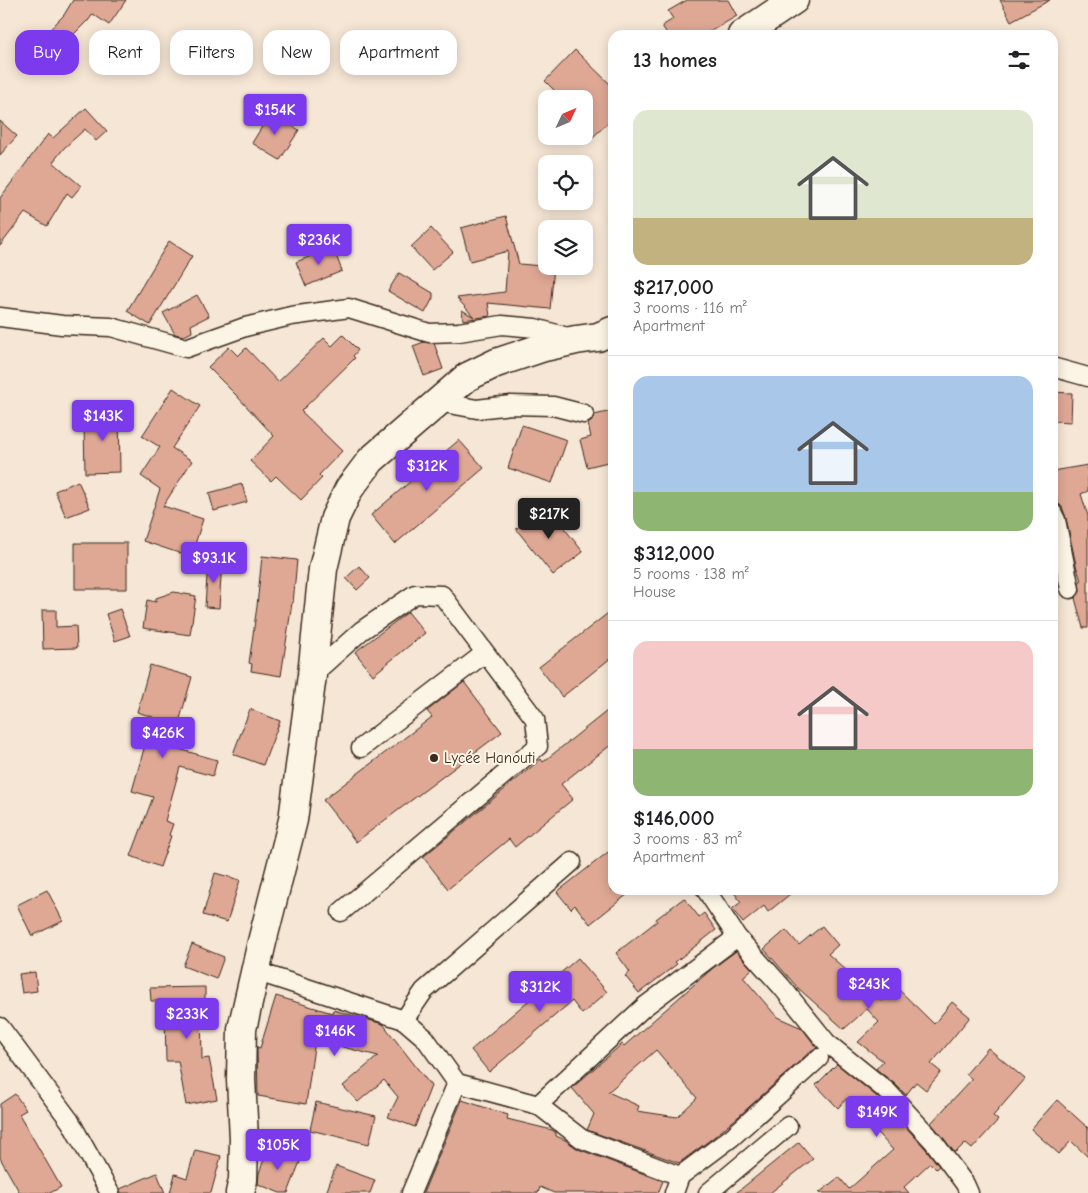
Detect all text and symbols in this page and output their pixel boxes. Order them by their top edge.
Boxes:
chip: Buy [15,30,79,75]
chip: Rent [89,30,160,75]
chip: Filters [170,30,253,75]
chip: New [263,30,330,75]
chip: Apartment [340,30,457,75]
icon: filters [1005,46,1033,74]
text: 13 homes [633,48,717,72]
north arrow [538,90,592,145]
map controls [538,90,593,275]
pin: $154K [240,94,310,136]
text: $154K [255,101,295,119]
icon: home [788,143,878,233]
button: locate [538,155,593,210]
button: layers [538,220,593,275]
pin: $236K [284,224,354,266]
text: $236K [298,231,340,249]
text: $217,000 [633,275,714,299]
text: 3 rooms · 116 m² [633,299,747,317]
text: Apartment [633,317,705,335]
pin: $143K [68,400,138,442]
text: $143K [83,407,123,425]
icon: home [788,408,878,498]
pin: $312K [392,450,462,492]
text: $312K [407,457,447,475]
pin: $217K [514,498,584,540]
text: $217K [529,505,569,523]
text: $312,000 [633,541,715,565]
pin: $93.1K [173,542,255,584]
text: $93.1K [192,549,236,567]
text: 5 rooms · 138 m² [633,565,749,583]
text: House [633,583,676,601]
icon: home [788,673,878,763]
pin: $426K [128,716,198,759]
text: $426K [142,724,184,742]
place label: Lycée Hanouti [444,749,535,767]
marker: Lycée Hanouti [428,752,440,764]
text: $146,000 [633,806,715,830]
text: 3 rooms · 83 m² [633,830,742,848]
text: Apartment [633,848,705,866]
pin: $243K [834,968,904,1010]
pin: $312K [505,970,575,1013]
text: $243K [848,975,890,993]
text: $312K [520,978,560,996]
pin: $233K [152,998,222,1040]
text: $233K [166,1005,208,1023]
pin: $146K [300,1014,370,1057]
text: $146K [315,1022,355,1040]
pin: $149K [842,1096,912,1138]
text: $149K [857,1103,897,1121]
pin: $105K [243,1128,313,1171]
text: $105K [257,1136,299,1154]

